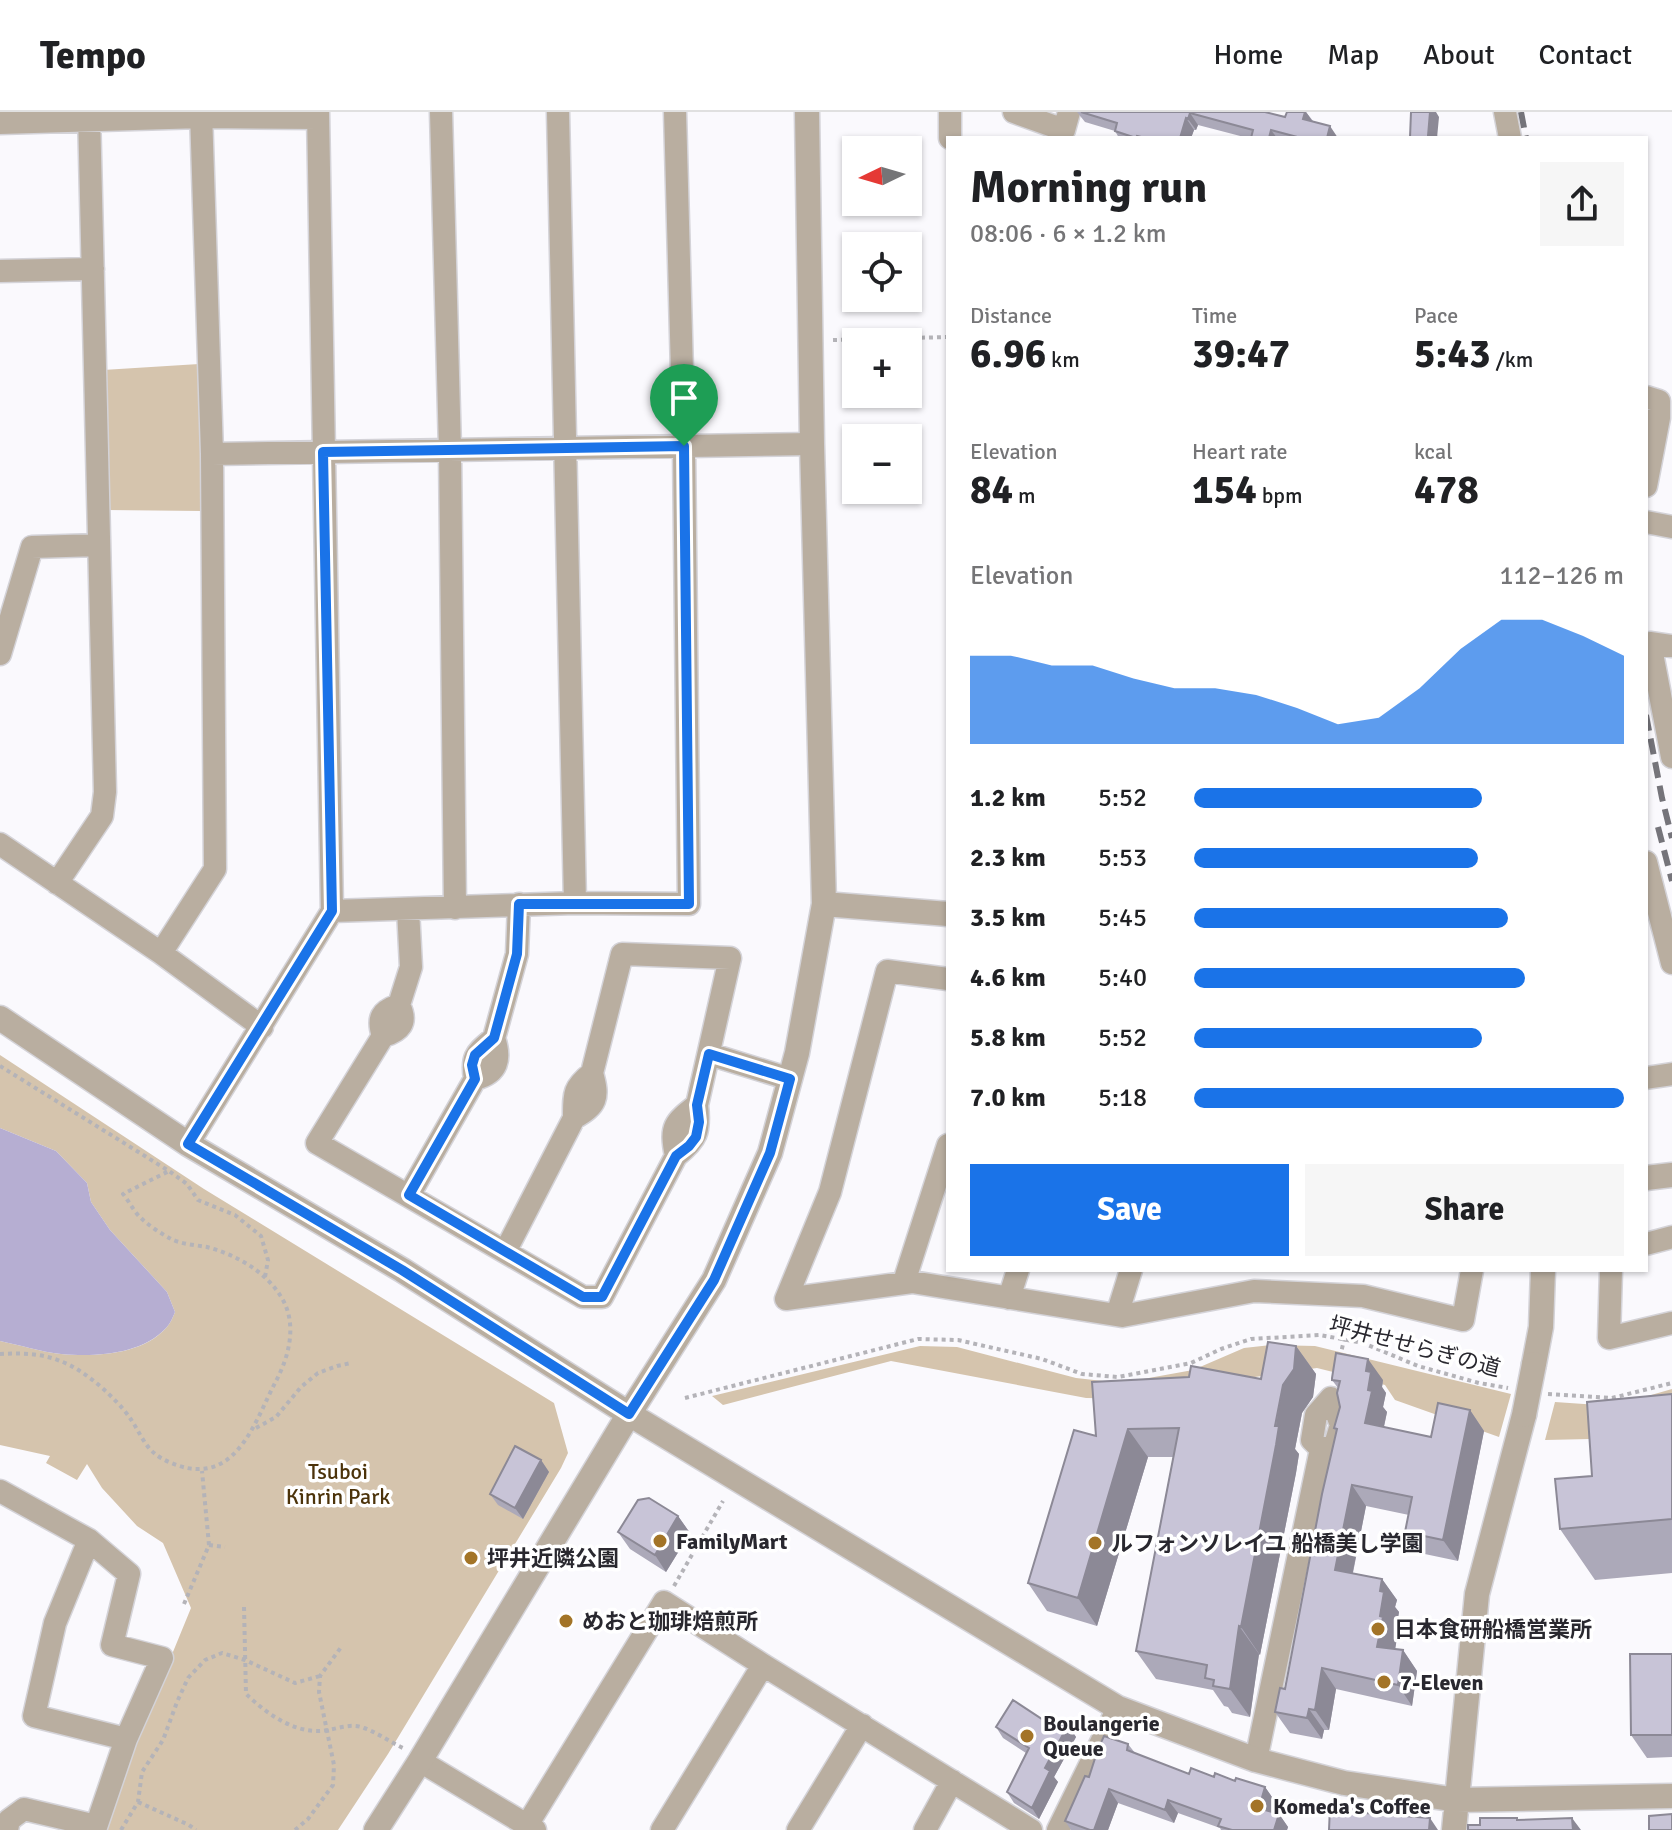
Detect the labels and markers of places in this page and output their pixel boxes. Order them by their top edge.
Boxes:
pin [650,364,718,446]
place label: FamilyMart [676,1528,788,1555]
place label: ルフォンソレイユ 船橋美し学園 [1111,1530,1423,1557]
marker: FamilyMart [651,1532,669,1550]
marker: ルフォンソレイユ 船橋美し学園 [1086,1534,1104,1552]
place label: 坪井近隣公園 [487,1545,619,1572]
marker: 坪井近隣公園 [462,1549,480,1567]
place label: めおと珈琲焙煎所 [582,1608,758,1635]
marker: めおと珈琲焙煎所 [557,1612,575,1630]
place label: 日本食研船橋営業所 [1394,1616,1592,1643]
marker: 日本食研船橋営業所 [1369,1620,1387,1638]
place label: 7-Eleven [1400,1669,1483,1696]
marker: 7-Eleven [1375,1673,1393,1691]
place label: Boulangerie Queue [1043,1710,1160,1762]
marker: Boulangerie Queue [1018,1727,1036,1745]
place label: Komeda's Coffee [1273,1793,1431,1820]
marker: Komeda's Coffee [1248,1797,1266,1815]

